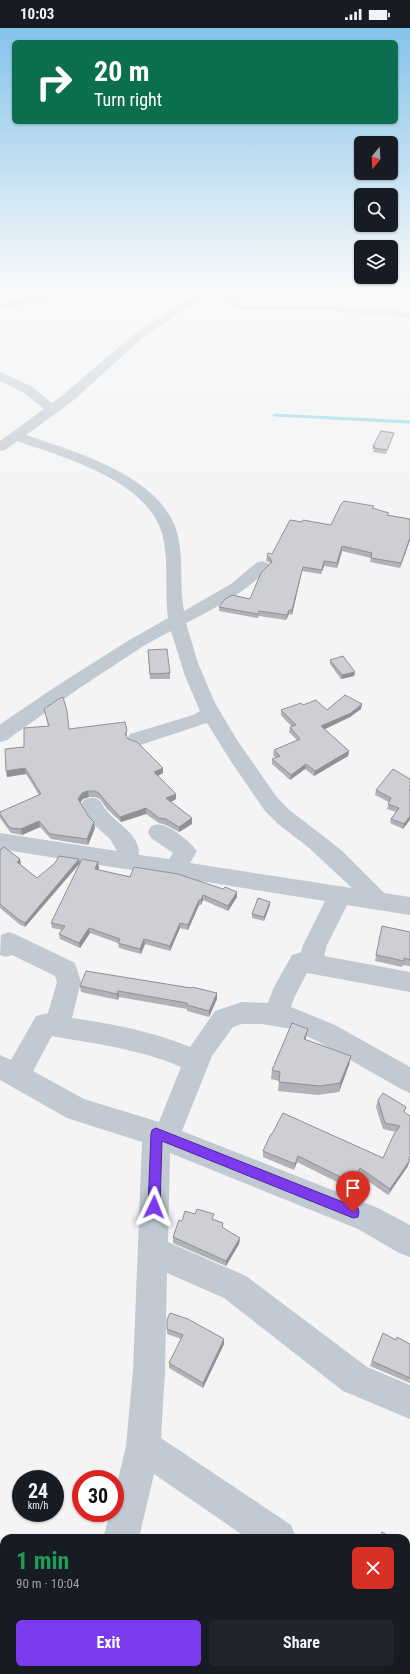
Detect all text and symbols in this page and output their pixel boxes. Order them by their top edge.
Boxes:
text: 10:03 [20,5,54,23]
text: 20 m [94,55,150,88]
icon: right [28,56,80,108]
text: Turn right [94,89,162,110]
north arrow [354,136,398,180]
map controls [354,136,398,284]
button: search [354,188,398,232]
button: layers [354,240,398,284]
pin [336,1171,370,1212]
icon: arrive [342,1177,364,1199]
position arrow [133,1186,175,1228]
speed limit sign: 30 [72,1470,124,1522]
text: 24 [28,1479,48,1503]
text: km/h [28,1500,48,1511]
text: 1 min [16,1547,69,1575]
button: close [352,1547,394,1589]
text: 90 m · 10:04 [16,1576,79,1591]
button: Exit [16,1620,201,1666]
button: Share [209,1620,394,1666]

